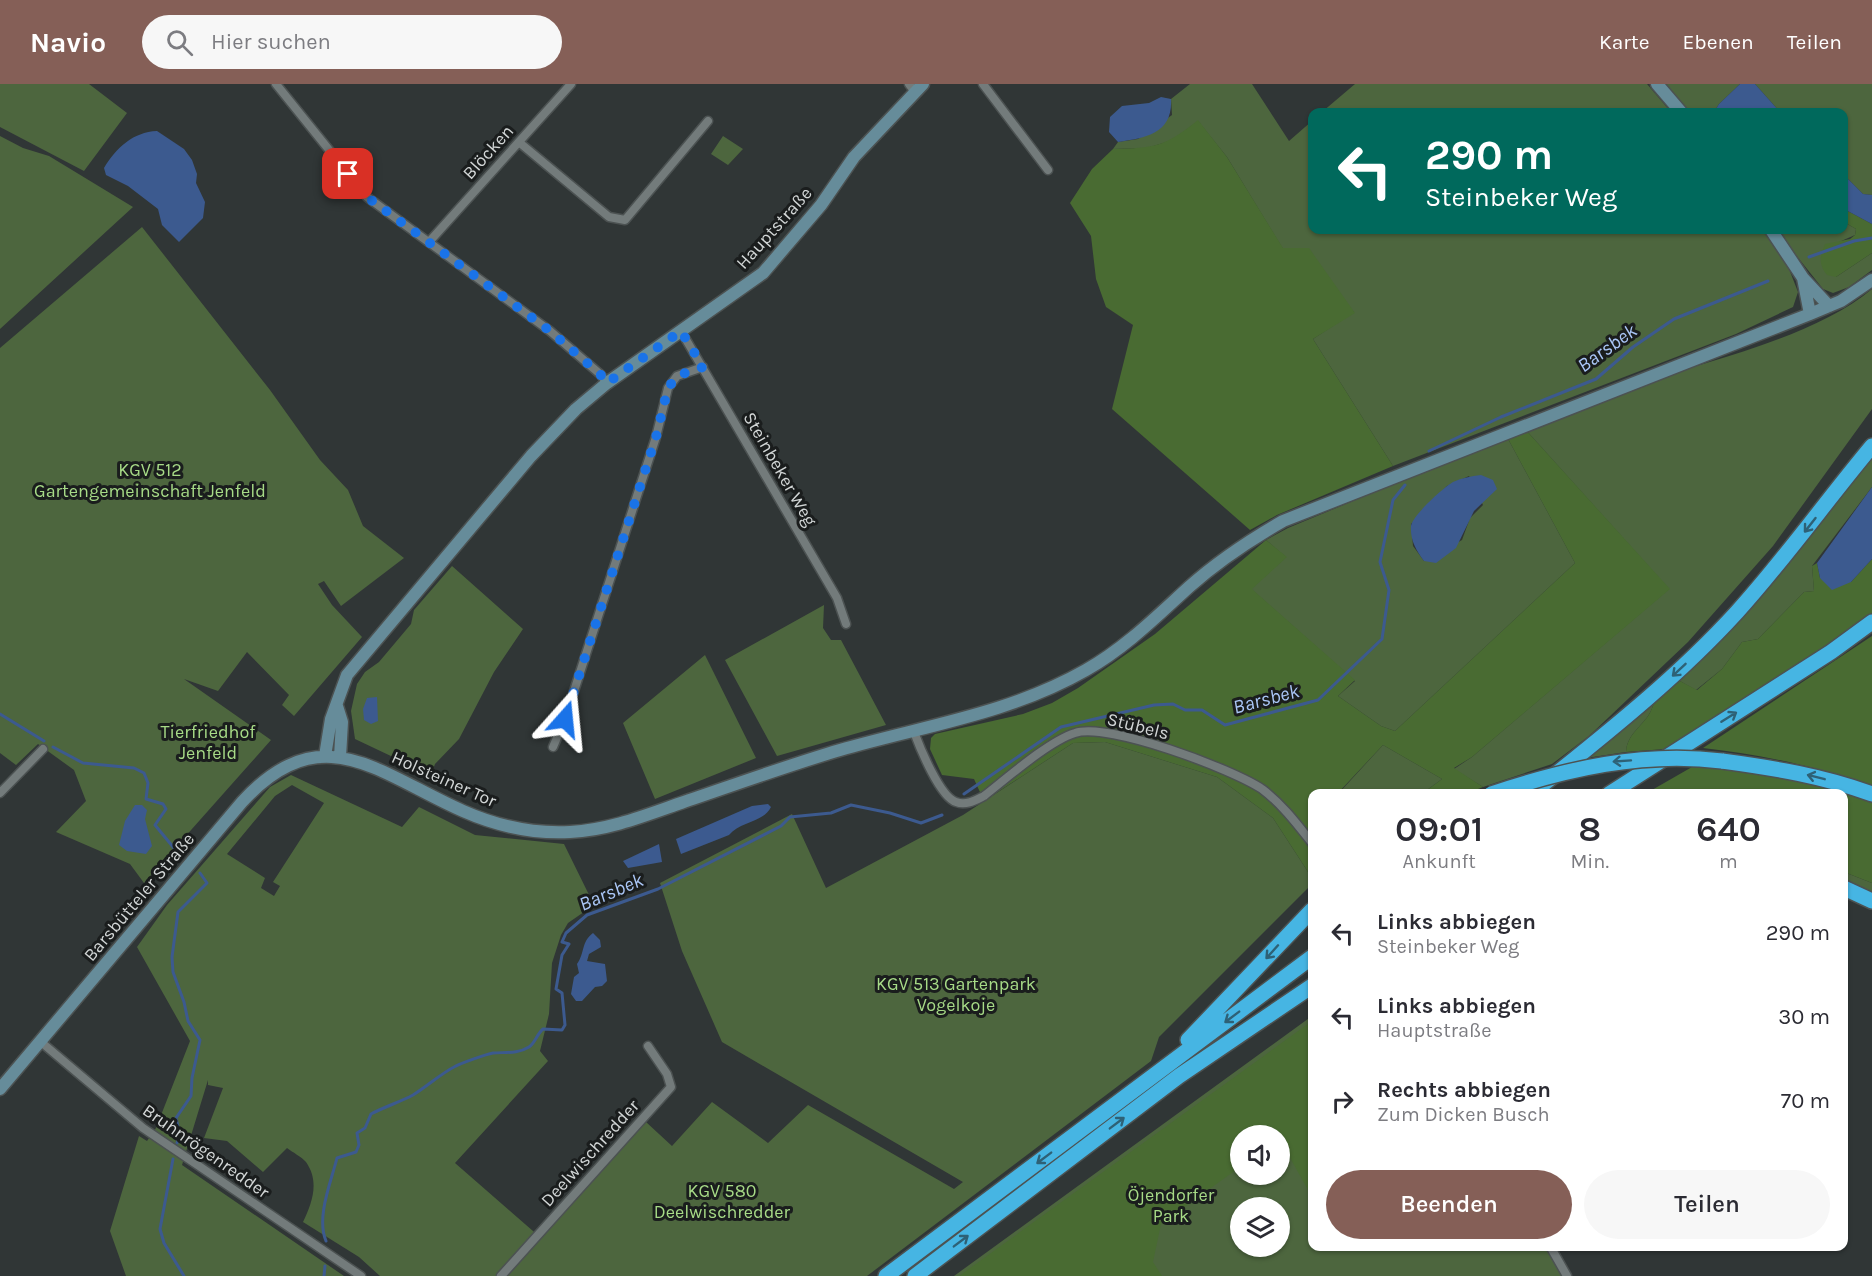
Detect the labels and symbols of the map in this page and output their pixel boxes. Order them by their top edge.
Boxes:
street label: Blöcken [458,120,518,184]
pin [322,148,373,199]
street label: Hauptstraße [731,182,817,274]
water label: Barsbek [1573,318,1642,377]
street label: Steinbeker Weg [738,408,822,530]
park label: KGV 512 Gartengemeinschaft Jenfeld [34,459,266,502]
one-way arrow [1803,517,1816,533]
one-way arrow [1672,662,1687,676]
water label: Barsbek [1230,679,1302,719]
position arrow [533,687,597,751]
street label: Stübels [1105,708,1171,744]
one-way arrow [1720,710,1737,722]
park label: Tierfriedhof Jenfeld [161,721,256,764]
street label: Holsteiner Tor [388,746,500,812]
one-way arrow [1613,756,1633,767]
one-way arrow [1807,770,1826,782]
street label: Barsbütteler Straße [79,828,199,966]
water label: Barsbek [575,868,647,916]
one-way arrow [1265,945,1279,960]
park label: KGV 513 Gartenpark Vogelkoje [876,973,1036,1016]
one-way arrow [1224,1011,1240,1024]
street label: Deelwischredder [536,1095,644,1211]
street label: Bruhnrögenredder [138,1099,274,1203]
one-way arrow [1108,1117,1124,1129]
one-way arrow [1036,1152,1052,1165]
park label: KGV 580 Deelwischredder [654,1180,791,1223]
park label: Öjendorfer Park [1128,1184,1215,1227]
one-way arrow [953,1234,969,1247]

